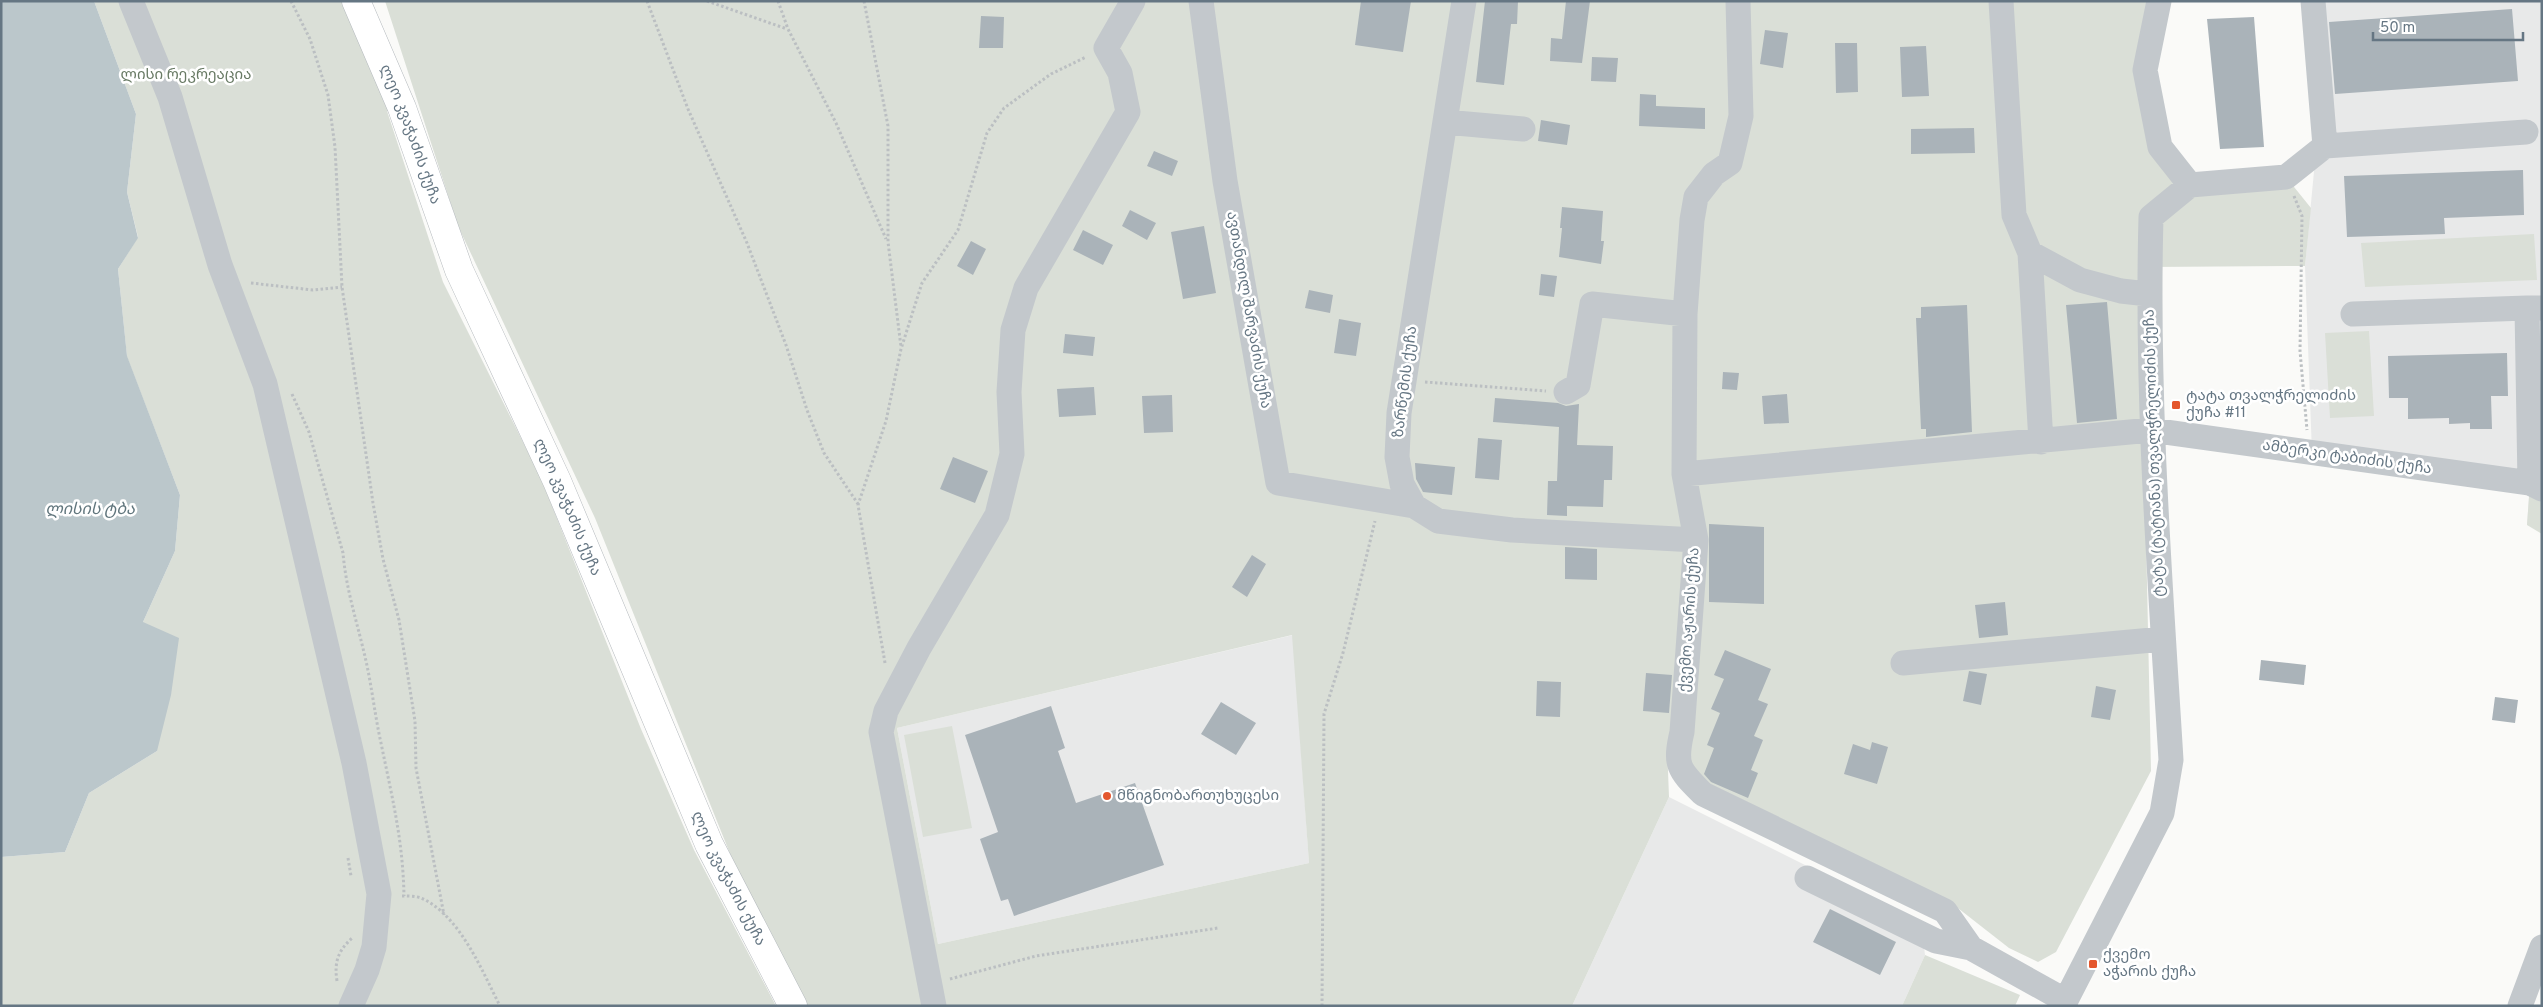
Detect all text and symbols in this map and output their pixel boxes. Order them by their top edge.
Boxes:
scale bar [2373,10,2523,42]
text: 50 m [2380,19,2415,38]
street label: ლეო კვაჭაძის ქუჩა [375,62,445,207]
park label: ლისი რეკრეაცია [121,66,251,85]
street label: ავთანდილ შარვაძის ქუჩა [1221,210,1275,410]
street label: ტატა (ტატიანა) თვალჭრელიძის ქუჩა [2140,309,2170,597]
street label: ზარწემის ქუჩა [1390,325,1422,439]
place label: ტატა თვალჭრელიძის ქუჩა #11 [2186,387,2356,423]
marker: ტატა თვალჭრელიძის ქუჩა #11 [2170,399,2182,411]
street label: ლეო კვაჭაძის ქუჩა [529,435,605,579]
street label: ამბერკი ტაბიძის ქუჩა [2261,437,2433,479]
water label: ლისის ტბა [45,500,135,520]
street label: ქვემო აჟარის ქუჩა [1675,547,1705,693]
place label: მწიგნობართუხუცესი [1117,787,1279,806]
marker: მწიგნობართუხუცესი [1101,790,1113,802]
street label: ლეო კვაჭაძის ქუჩა [687,809,770,949]
place label: ქვემო აჭარის ქუჩა [2103,946,2196,982]
marker: ქვემო აჭარის ქუჩა [2087,958,2099,970]

